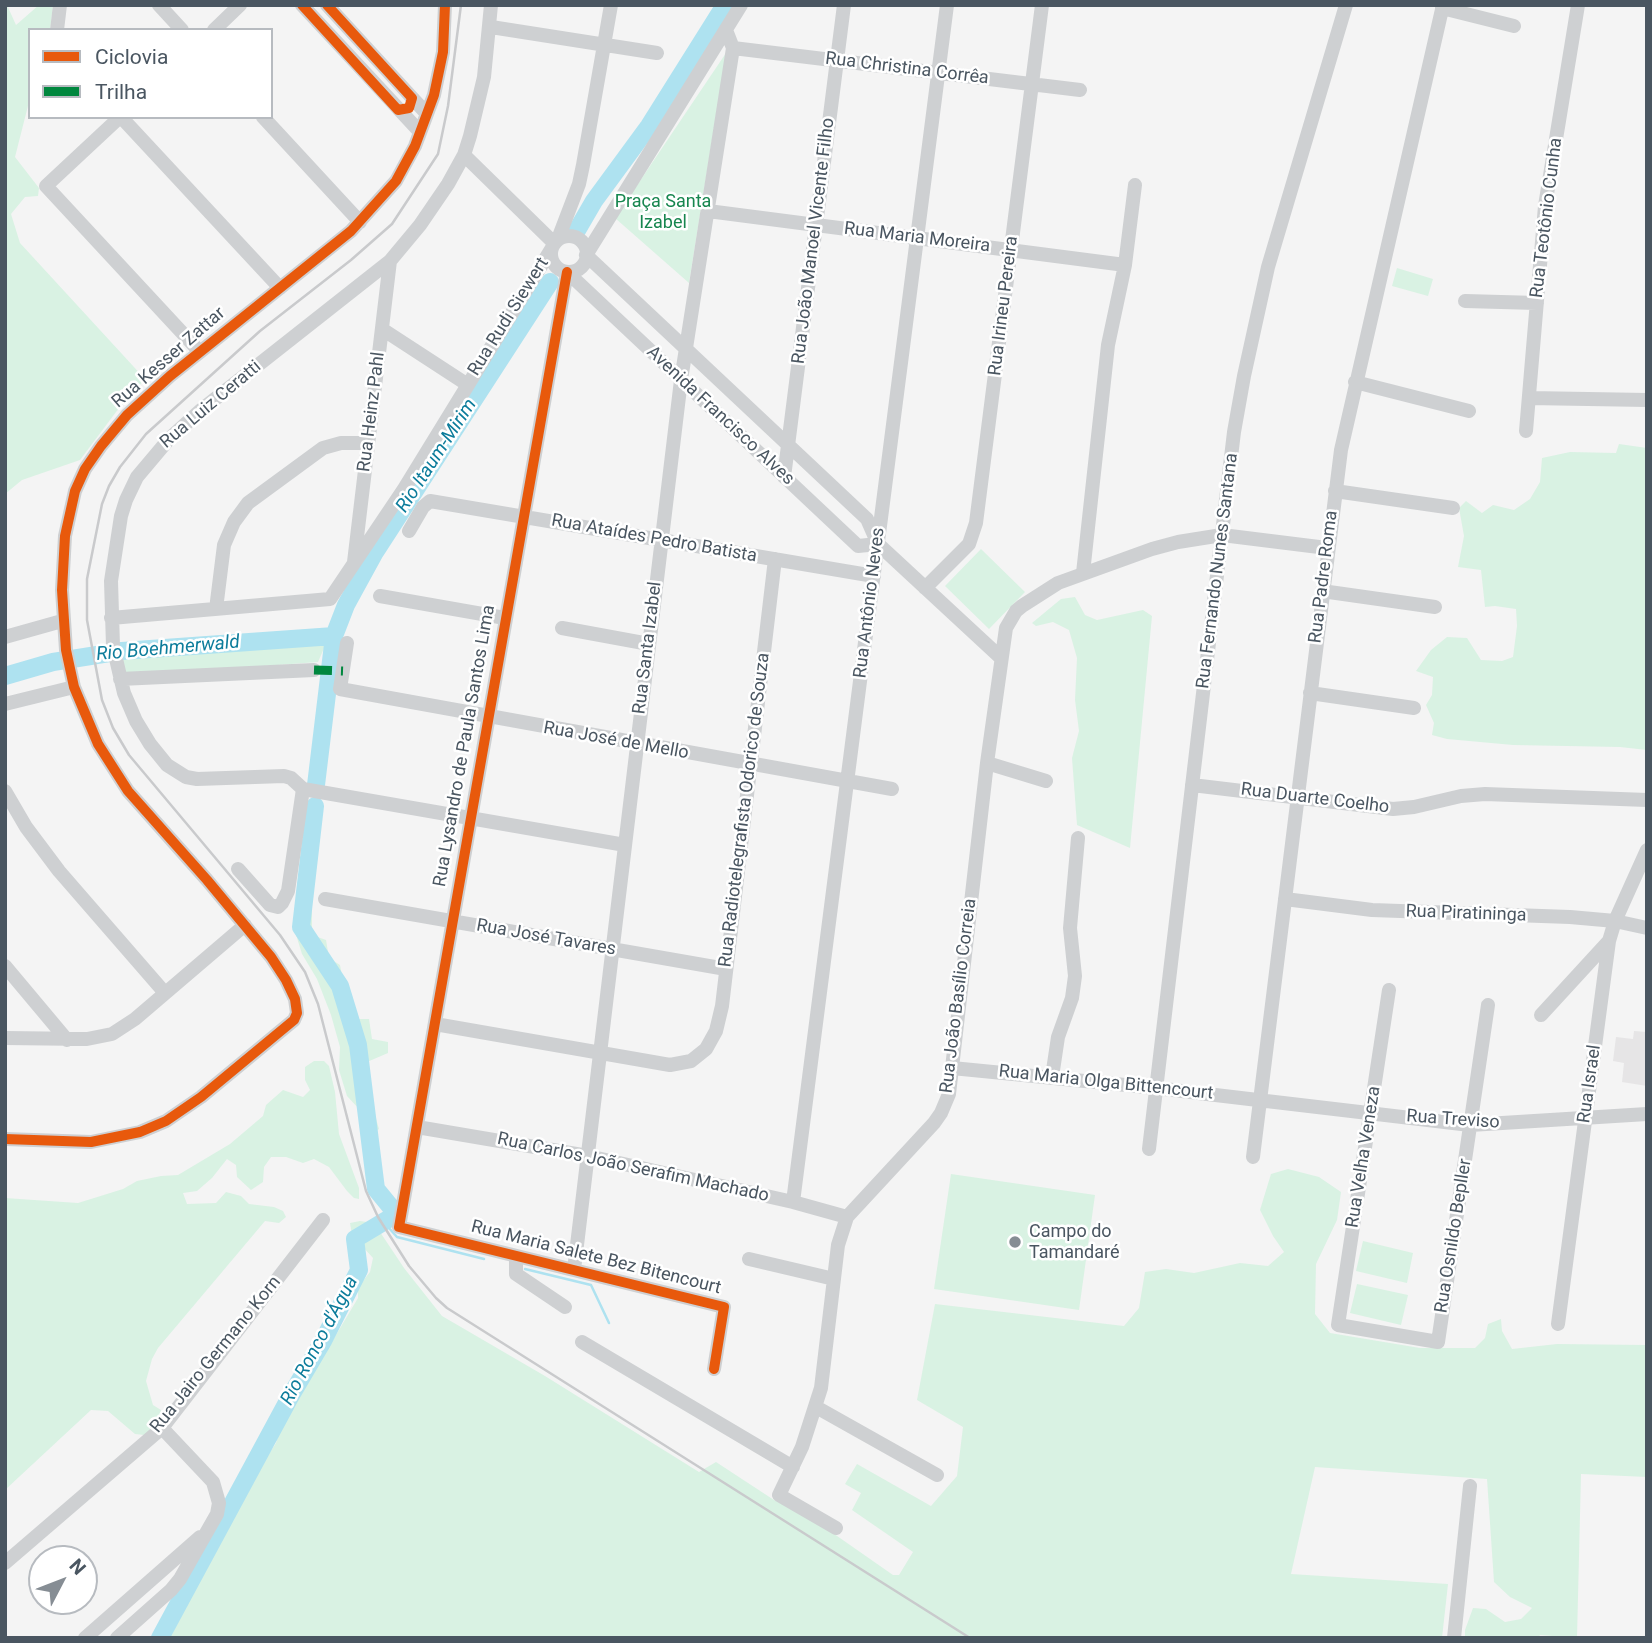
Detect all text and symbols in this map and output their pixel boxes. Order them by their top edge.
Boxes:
legend [28,28,273,119]
text: Ciclovia [95,45,168,69]
street label: Rua Christina Corrêa [824,48,990,90]
text: Trilha [95,80,147,104]
street label: Rua João Manoel Vicente Filho [788,117,840,365]
street label: Rua Teotônio Cunha [1526,137,1568,299]
park label: Praça Santa Izabel [615,191,711,234]
street label: Rua Maria Moreira [843,218,991,258]
street label: Rua Irineu Pereira [985,235,1023,377]
street label: Rua Rudi Siewert [464,254,554,380]
street label: Rua Kesser Zattar [108,303,230,413]
street label: Avenida Francisco Alves [642,342,798,490]
street label: Rua Heinz Pahl [354,351,390,473]
street label: Rua Luiz Ceratti [156,356,266,454]
water label: Rio Itaum-Mirim [392,395,482,517]
street label: Rua Fernando Nunes Santana [1193,452,1243,690]
street label: Rua Ataídes Pedro Batista [550,510,758,568]
street label: Rua Padre Roma [1305,510,1343,644]
street label: Rua Antônio Neves [850,526,890,680]
street label: Rua Santa Izabel [629,580,667,716]
street label: Rua Lysandro de Paula Santos Lima [430,603,500,889]
water label: Rio Boehmerwald [95,631,241,667]
street label: Rua Radiotelegrafista Odorico de Souza [715,652,775,968]
street label: Rua José de Mello [542,718,690,764]
street label: Rua Duarte Coelho [1240,779,1390,819]
street label: Rua João Basílio Correia [936,897,982,1095]
street label: Rua Piratininga [1405,901,1527,927]
street label: Rua José Tavares [475,915,617,961]
street label: Rua Israel [1574,1043,1606,1125]
street label: Rua Maria Olga Bittencourt [998,1061,1214,1105]
street label: Rua Velha Veneza [1342,1085,1386,1229]
street label: Rua Treviso [1406,1106,1500,1134]
street label: Rua Carlos João Serafim Machado [495,1129,771,1207]
street label: Rua Osnildo Bepller [1431,1157,1477,1315]
street label: Rua Maria Salete Bez Bitencourt [469,1216,723,1300]
place label: Campo do Tamandaré [1029,1221,1119,1264]
marker: Campo do Tamandaré [1007,1234,1023,1250]
street label: Rua Jairo Germano Korn [146,1272,286,1438]
water label: Rio Ronco d'Água [276,1273,364,1409]
north arrow [28,1545,98,1615]
text: N [64,1554,91,1580]

